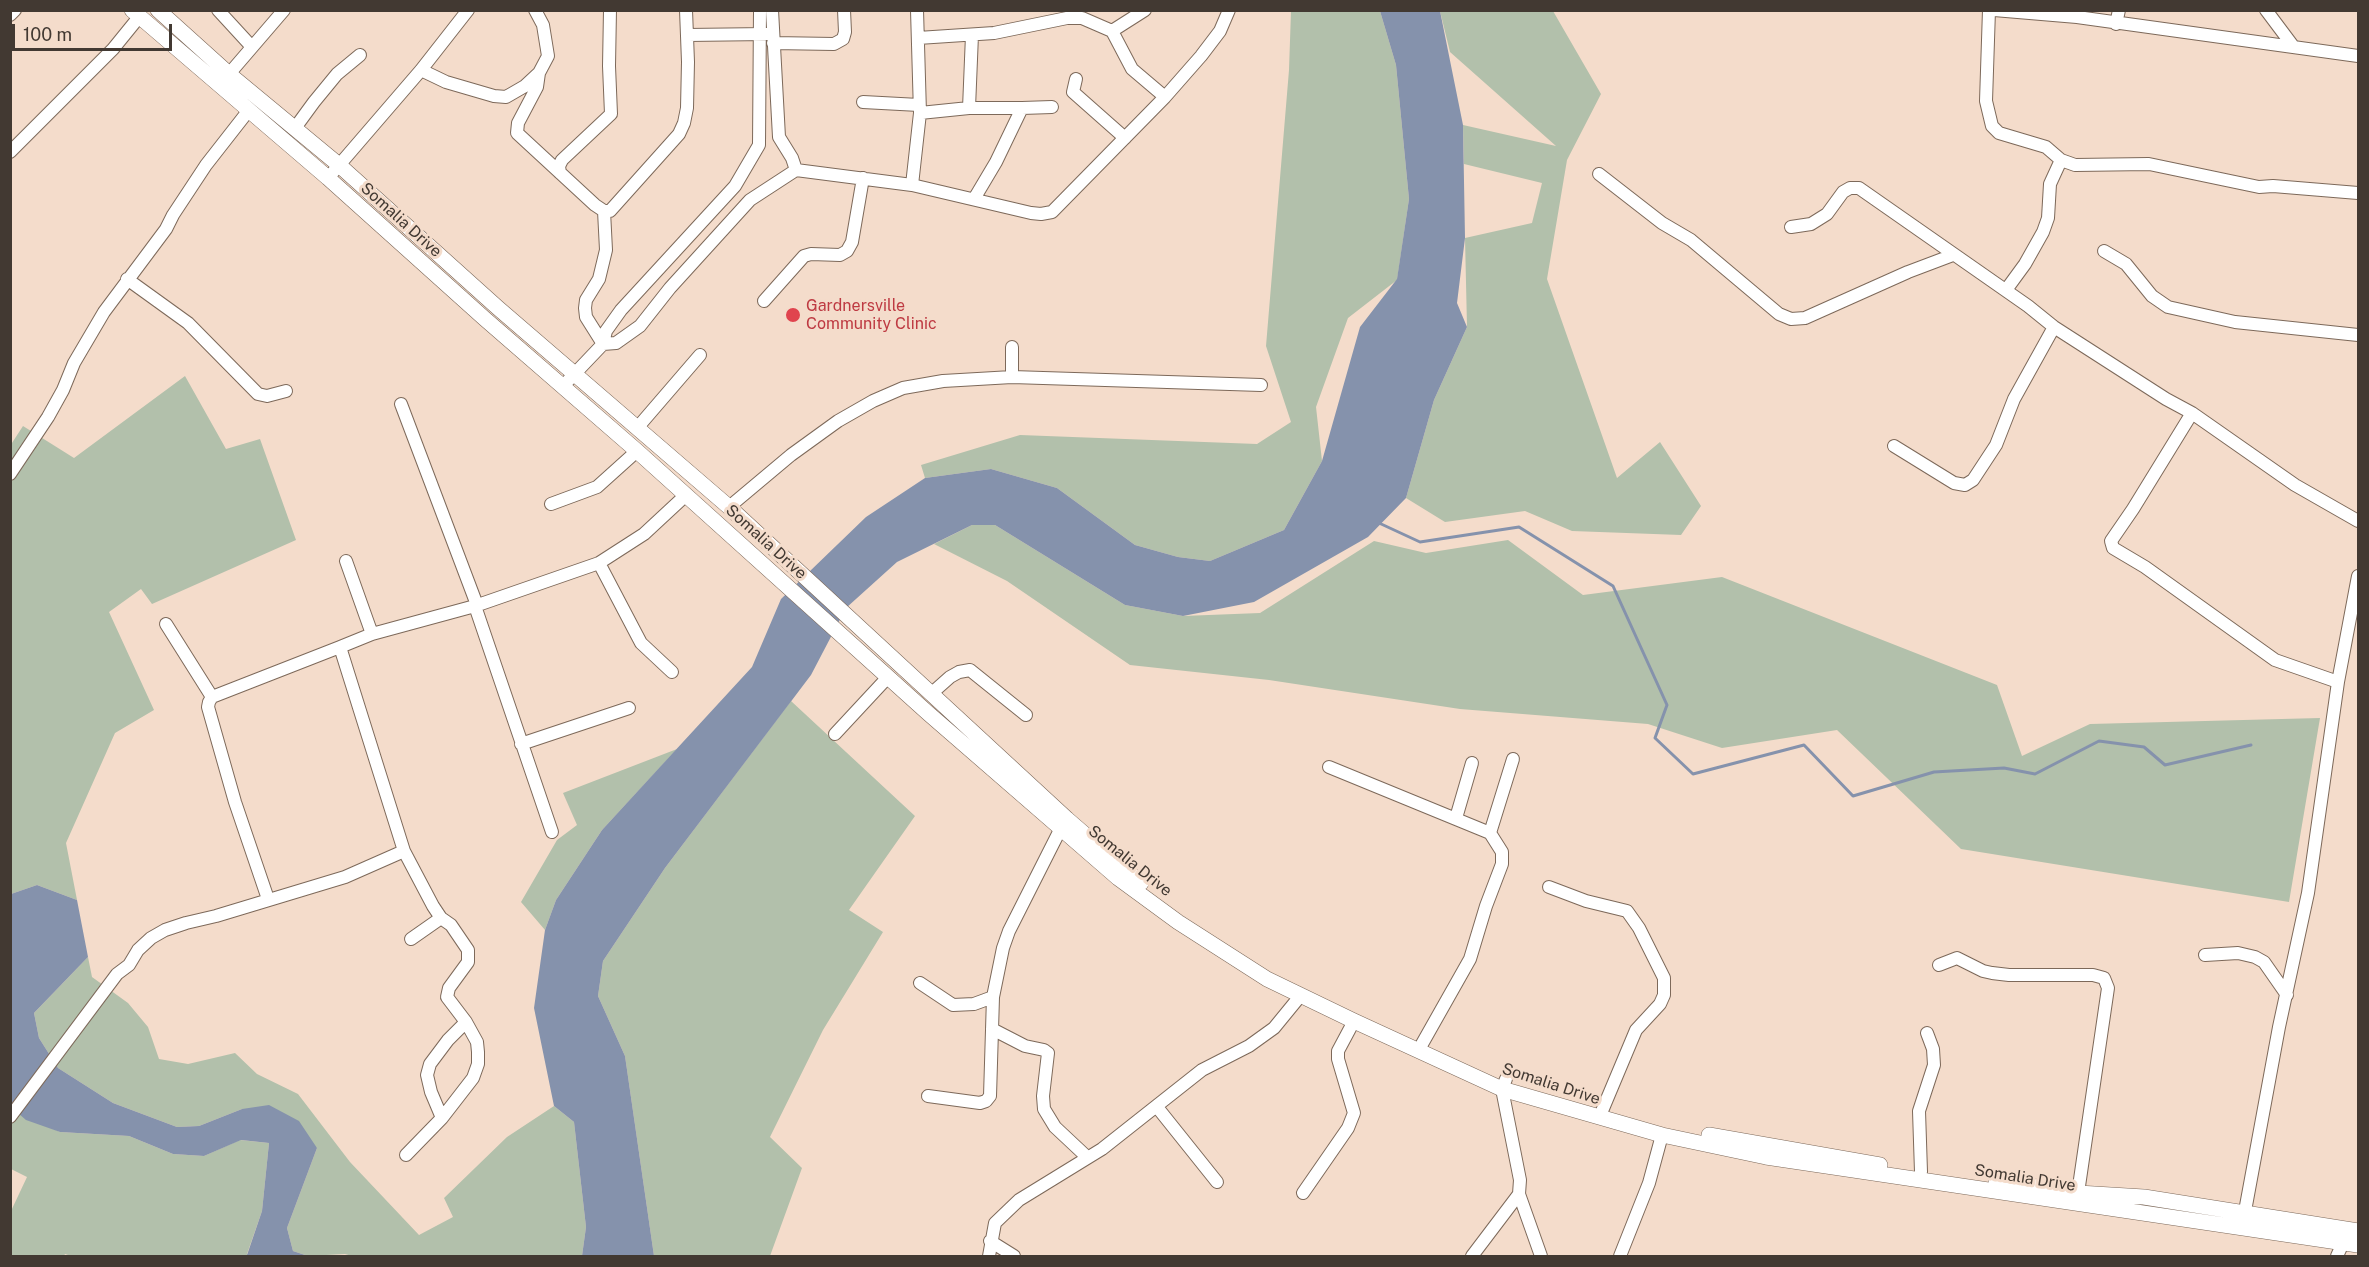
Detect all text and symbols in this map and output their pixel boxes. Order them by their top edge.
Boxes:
scale bar [15,12,176,50]
text: 100 m [23,24,72,45]
street label: Somalia Drive [357,179,445,261]
place label: Gardnersville Community Clinic [806,296,937,334]
marker: Gardnersville Community Clinic [784,306,802,324]
street label: Somalia Drive [722,501,810,583]
street label: Somalia Drive [1084,821,1176,901]
street label: Somalia Drive [1499,1059,1603,1109]
street label: Somalia Drive [1973,1161,2077,1195]

